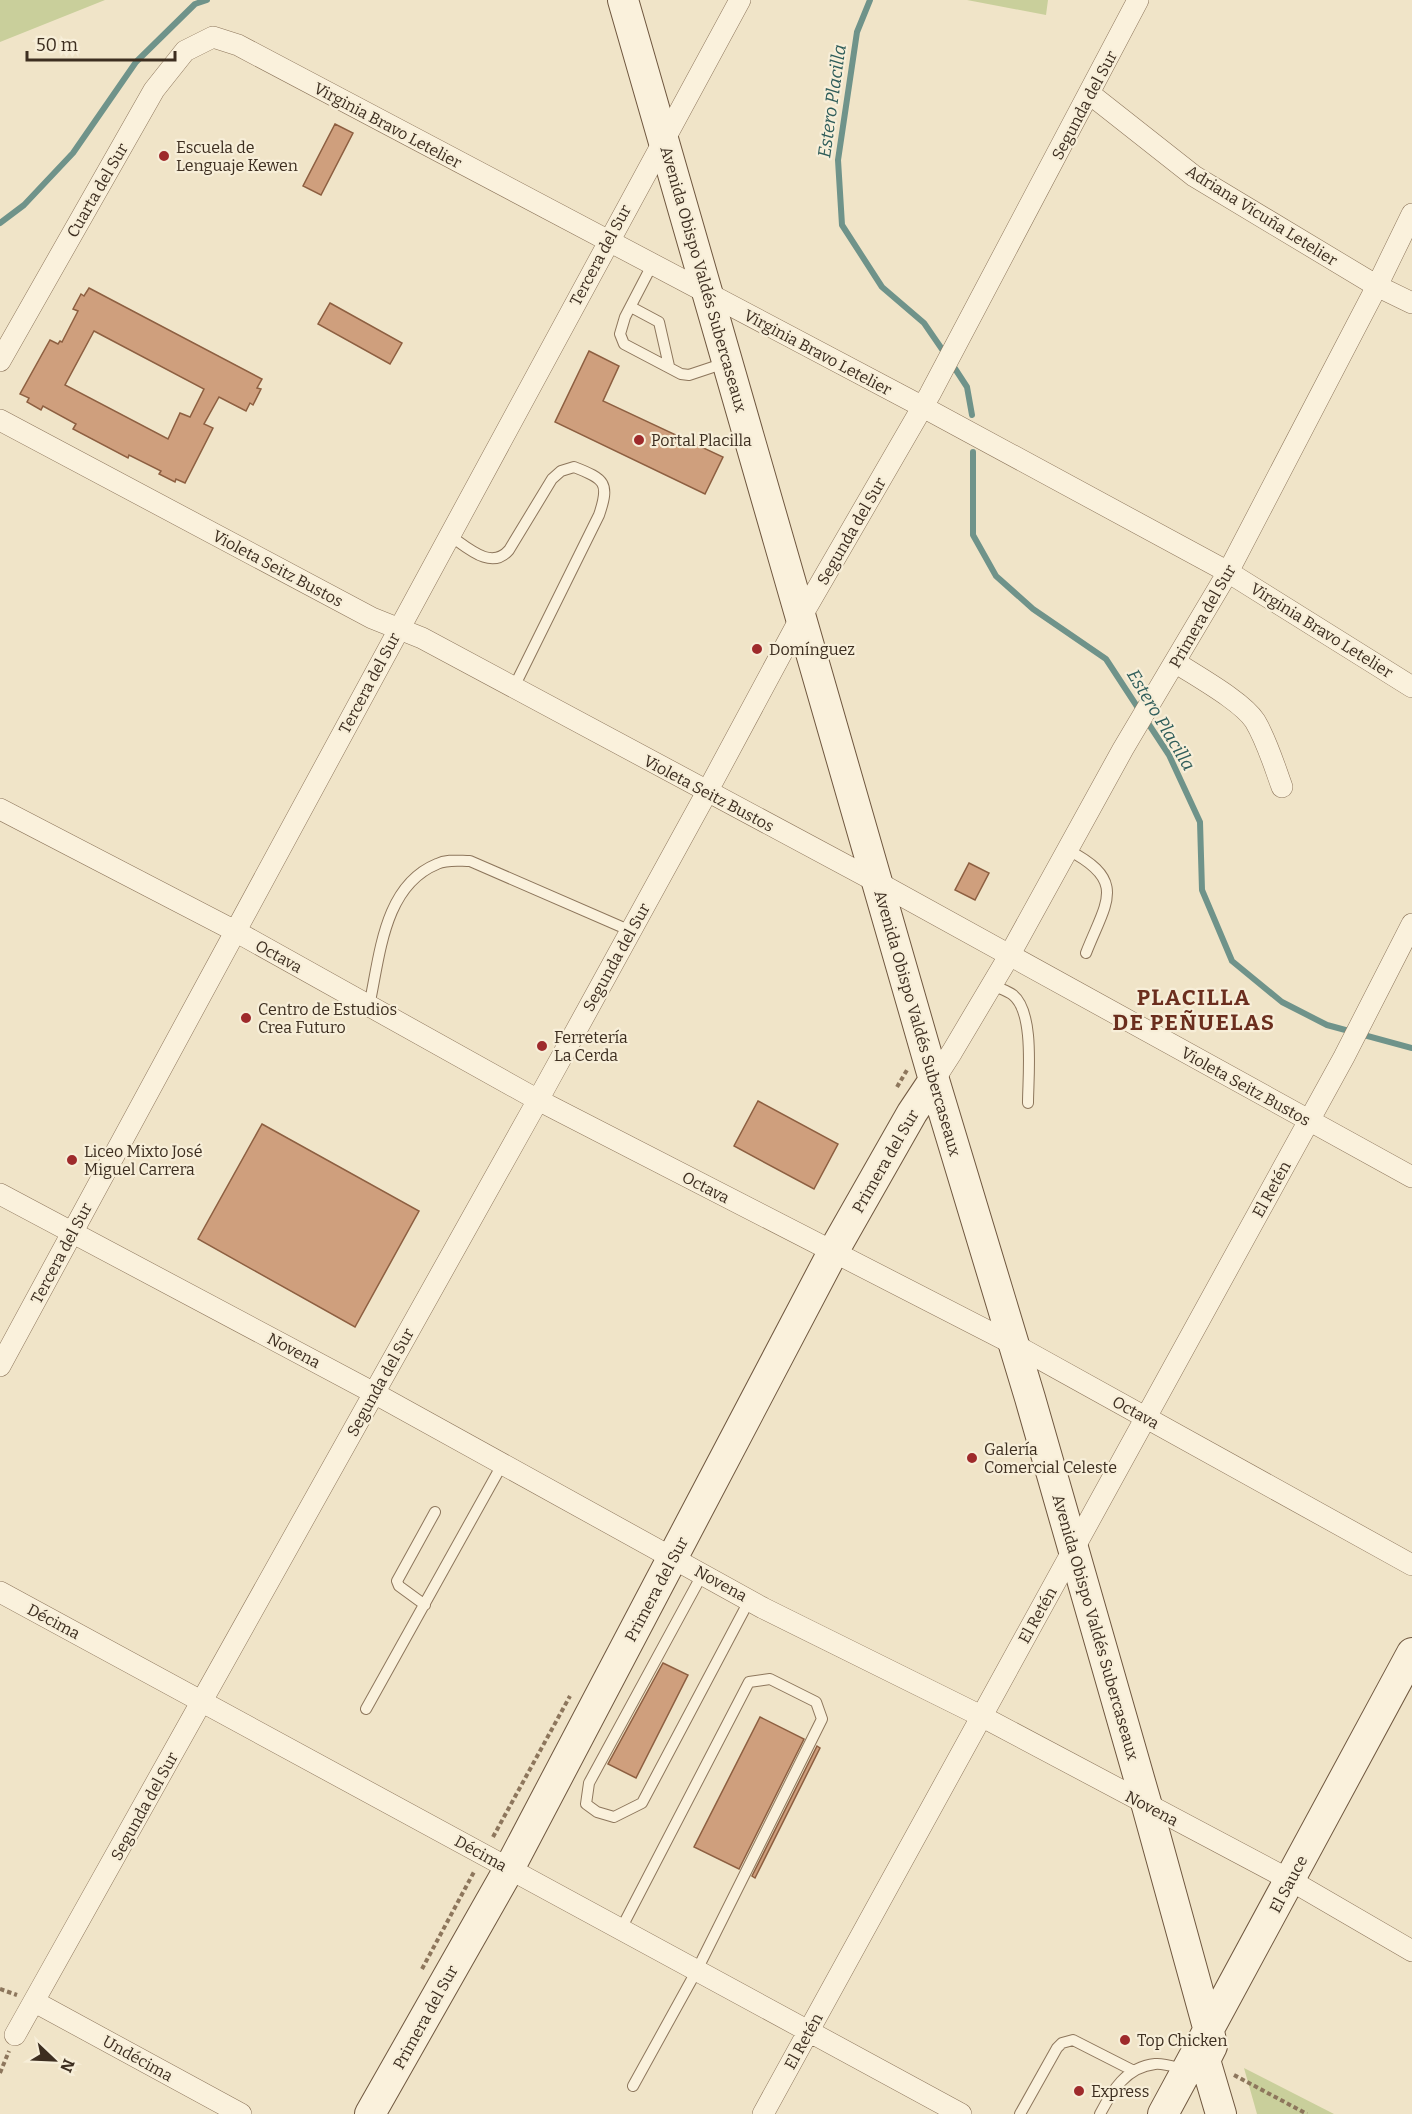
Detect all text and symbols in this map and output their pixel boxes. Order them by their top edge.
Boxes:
scale bar [27,24,176,62]
text: 50 m [36,34,78,56]
water label: Estero Placilla [813,43,851,159]
street label: Segunda del Sur [1048,47,1121,163]
street label: Virginia Bravo Letelier [311,78,465,172]
place label: Escuela de Lenguaje Kewen [176,138,298,175]
street label: Cuarta del Sur [63,140,132,241]
street label: Avenida Obispo Valdés Subercaseaux [656,144,751,414]
marker: Escuela de Lenguaje Kewen [157,149,171,163]
street label: Adriana Vicuña Letelier [1183,161,1341,270]
street label: Tercera del Sur [566,202,635,309]
street label: Virginia Bravo Letelier [741,305,895,399]
place label: Portal Placilla [651,431,752,450]
marker: Portal Placilla [632,433,646,447]
street label: Segunda del Sur [813,474,890,588]
street label: Violeta Seitz Bustos [209,526,346,611]
street label: Primera del Sur [1165,561,1240,671]
street label: Virginia Bravo Letelier [1247,579,1396,682]
street label: Tercera del Sur [335,630,404,737]
place label: Domínguez [769,640,855,659]
marker: Domínguez [750,642,764,656]
water label: Estero Placilla [1122,665,1200,775]
street label: Violeta Seitz Bustos [640,751,777,836]
street label: Avenida Obispo Valdés Subercaseaux [870,888,965,1158]
street label: Segunda del Sur [579,900,654,1015]
street label: Octava [252,936,306,977]
district label: PLACILLA DE PEÑUELAS [1113,984,1275,1036]
place label: Centro de Estudios Crea Futuro [258,1000,397,1037]
marker: Centro de Estudios Crea Futuro [239,1011,253,1025]
place label: Ferretería La Cerda [554,1028,628,1065]
marker: Ferretería La Cerda [535,1039,549,1053]
street label: Violeta Seitz Bustos [1178,1043,1314,1130]
street label: Primera del Sur [848,1106,923,1216]
place label: Liceo Mixto José Miguel Carrera [84,1142,202,1179]
marker: Liceo Mixto José Miguel Carrera [65,1153,79,1167]
street label: El Retén [1248,1158,1295,1221]
street label: Octava [679,1167,733,1208]
street label: Tercera del Sur [27,1200,96,1307]
street label: Segunda del Sur [343,1325,418,1440]
street label: Novena [264,1329,324,1372]
street label: Octava [1109,1392,1163,1433]
place label: Galería Comercial Celeste [984,1440,1117,1477]
marker: Galería Comercial Celeste [965,1451,979,1465]
street label: Avenida Obispo Valdés Subercaseaux [1048,1492,1143,1762]
street label: Primera del Sur [621,1534,692,1645]
street label: Novena [691,1561,751,1606]
street label: El Retén [1014,1584,1061,1647]
street label: Décima [24,1600,84,1643]
street label: Segunda del Sur [107,1749,182,1864]
street label: Novena [1122,1787,1182,1830]
street label: Décima [451,1831,510,1876]
street label: El Sauce [1265,1852,1311,1916]
street label: Primera del Sur [389,1962,462,2073]
street label: El Retén [780,2010,827,2073]
north arrow [24,2030,84,2090]
street label: Undécima [99,2031,176,2086]
place label: Top Chicken [1137,2031,1227,2050]
marker: Top Chicken [1118,2033,1132,2047]
text: N [56,2056,79,2075]
place label: Express [1091,2082,1149,2101]
marker: Express [1072,2084,1086,2098]

